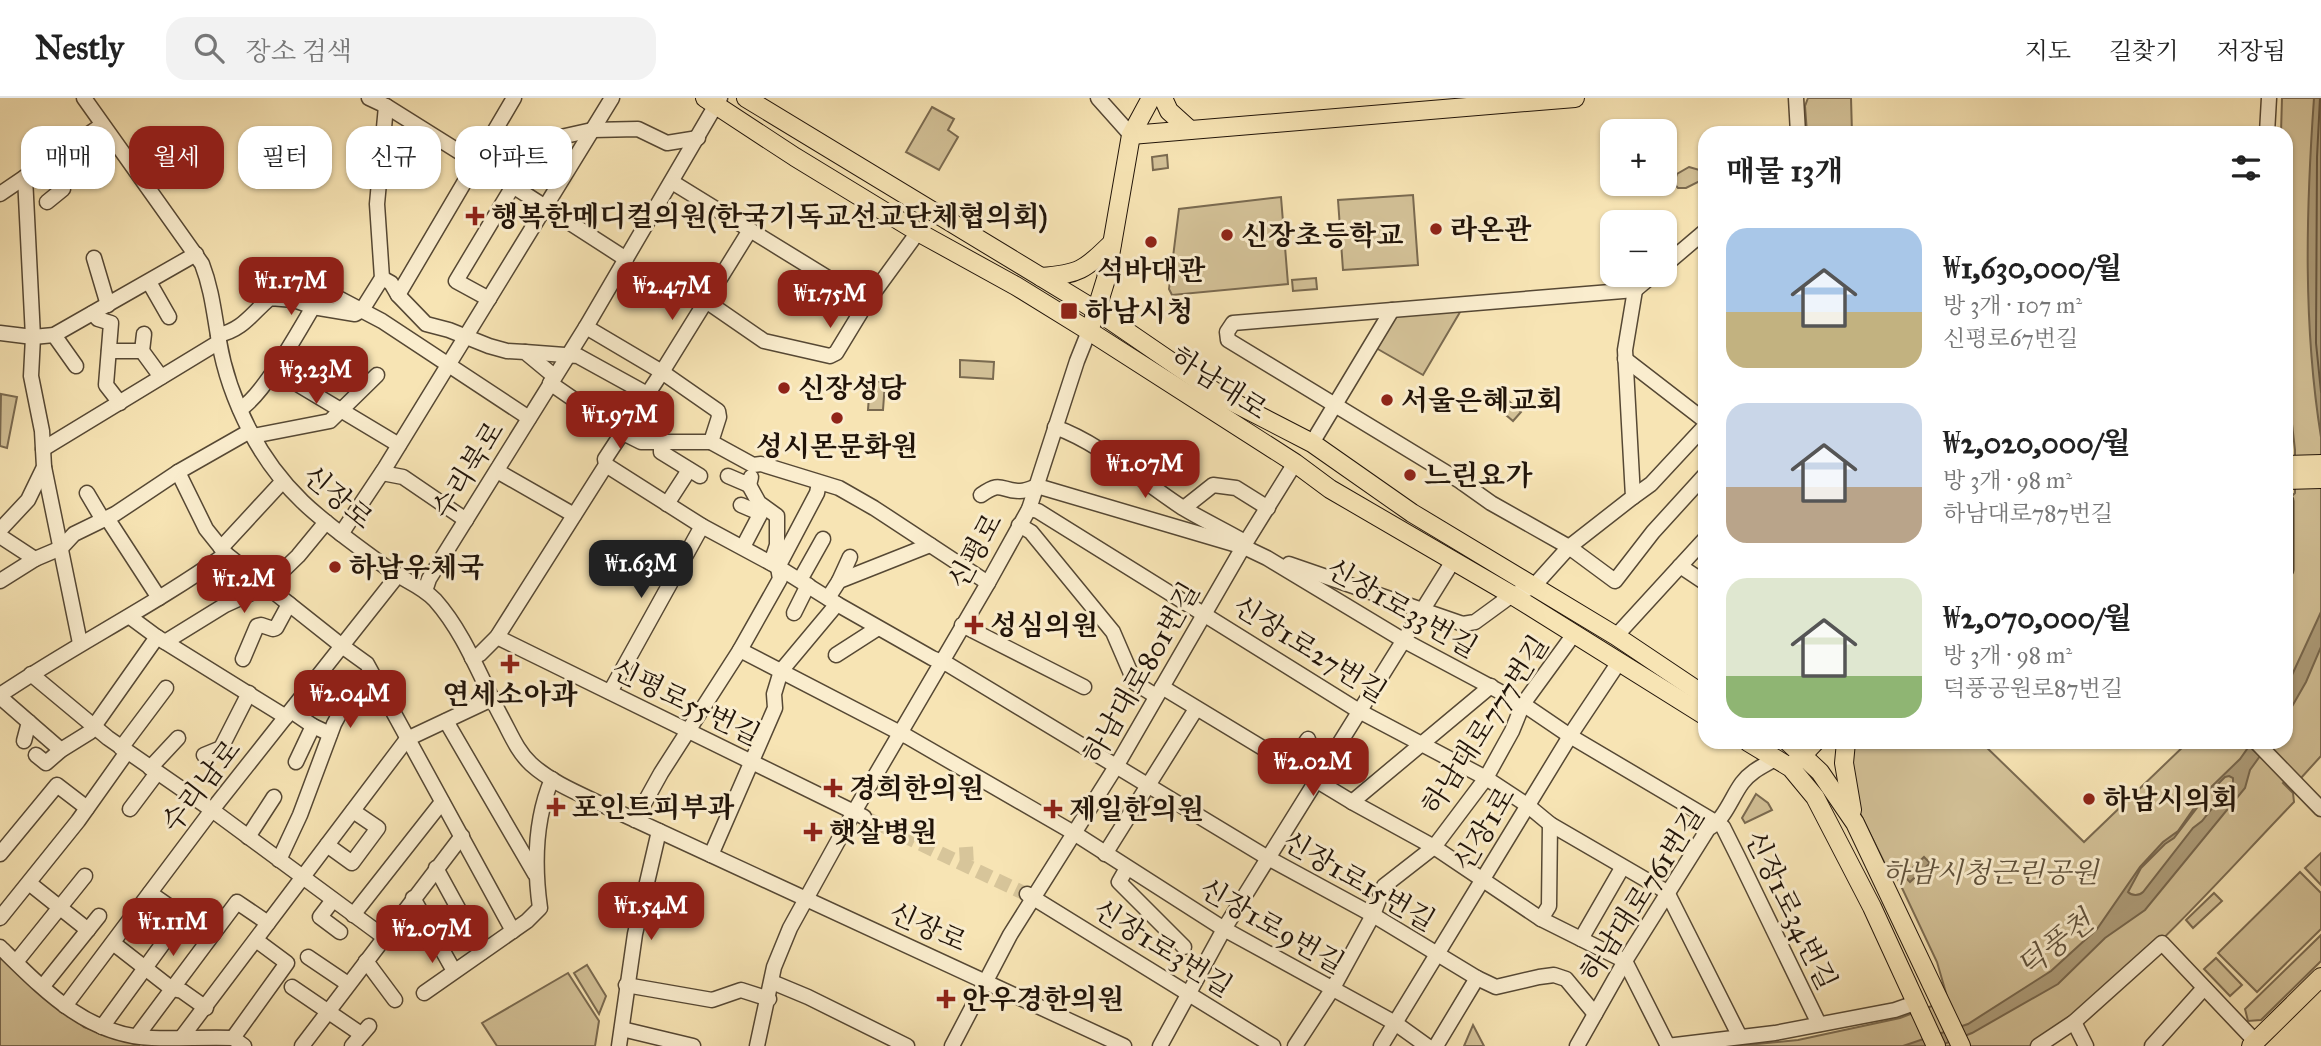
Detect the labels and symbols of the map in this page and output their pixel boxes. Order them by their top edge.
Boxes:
place label: 행복한메디컬의원(한국기독교선교단체협의회) [491,199,1048,234]
marker: 행복한메디컬의원(한국기독교선교단체협의회) [465,206,485,226]
place label: 라온관 [1450,212,1532,247]
place label: 신장초등학교 [1241,218,1403,253]
marker: 라온관 [1428,221,1444,237]
marker: 신장초등학교 [1219,227,1235,243]
marker: 석바대관 [1143,234,1159,250]
place label: 석바대관 [1097,253,1206,288]
pin: ₩1.17M [234,258,348,317]
pin: ₩2.47M [615,262,729,322]
pin: ₩1.75M [773,271,887,330]
place label: 하남시청 [1085,294,1193,329]
marker: 하남시청 [1059,301,1079,321]
street label: 하남대로 [1164,339,1274,427]
pin: ₩3.23M [259,346,373,406]
place label: 신장성당 [798,371,907,406]
marker: 신장성당 [776,380,792,396]
place label: 서울은혜교회 [1401,383,1563,418]
pin: ₩1.97M [563,392,677,451]
marker: 서울은혜교회 [1379,392,1395,408]
marker: 성시몬문화원 [829,410,845,426]
street label: 수리북로 [424,415,512,525]
place label: 성시몬문화원 [756,429,918,464]
pin: ₩1.07M [1088,440,1202,500]
street label: 신장로 [296,458,380,536]
place label: 느린요가 [1424,458,1533,493]
marker: 느린요가 [1402,467,1418,483]
street label: 신평로 [940,507,1010,595]
pin: ₩1.63M [584,540,698,600]
place label: 하남우체국 [349,550,484,585]
street label: 신장1로33번길 [1320,551,1484,665]
pin: ₩1.2M [195,556,293,615]
marker: 하남우체국 [327,559,343,575]
street label: 하남대로801번길 [1075,576,1207,770]
street label: 신장1로27번길 [1227,588,1393,710]
place label: 성심의원 [990,608,1098,643]
marker: 성심의원 [964,615,984,635]
street label: 하남대로777번길 [1414,629,1556,821]
street label: 신평로55번길 [606,651,766,753]
marker: 연세소아과 [500,654,520,674]
pin: ₩2.04M [293,670,407,730]
place label: 연세소아과 [442,677,579,712]
street label: 수리남로 [154,733,248,839]
pin: ₩2.02M [1256,738,1370,798]
place label: 경희한의원 [849,771,984,806]
marker: 경희한의원 [823,778,843,798]
street label: 신장1로 [1445,780,1523,878]
place label: 하남시의회 [2103,782,2238,817]
place label: 포인트피부과 [572,790,735,825]
marker: 하남시의회 [2081,791,2097,807]
place label: 제일한의원 [1069,792,1204,827]
marker: 포인트피부과 [546,797,566,817]
marker: 제일한의원 [1043,799,1063,819]
street label: 하남대로761번길 [1572,800,1712,988]
place label: 햇살병원 [829,815,937,850]
marker: 햇살병원 [803,822,823,842]
street label: 신장1로15번길 [1277,823,1441,939]
street label: 신장1로34번길 [1737,825,1845,995]
park label: 하남시청근린공원 [1882,855,2100,890]
street label: 신장1로9번길 [1193,871,1351,981]
pin: ₩1.54M [594,882,708,942]
street label: 신장1로3번길 [1087,891,1239,1005]
street label: 신장로 [884,895,972,959]
pin: ₩1.11M [116,898,230,958]
water label: 덕풍천 [2010,902,2102,985]
pin: ₩2.07M [375,906,489,965]
place label: 안우경한의원 [962,982,1124,1017]
marker: 안우경한의원 [936,989,956,1009]

